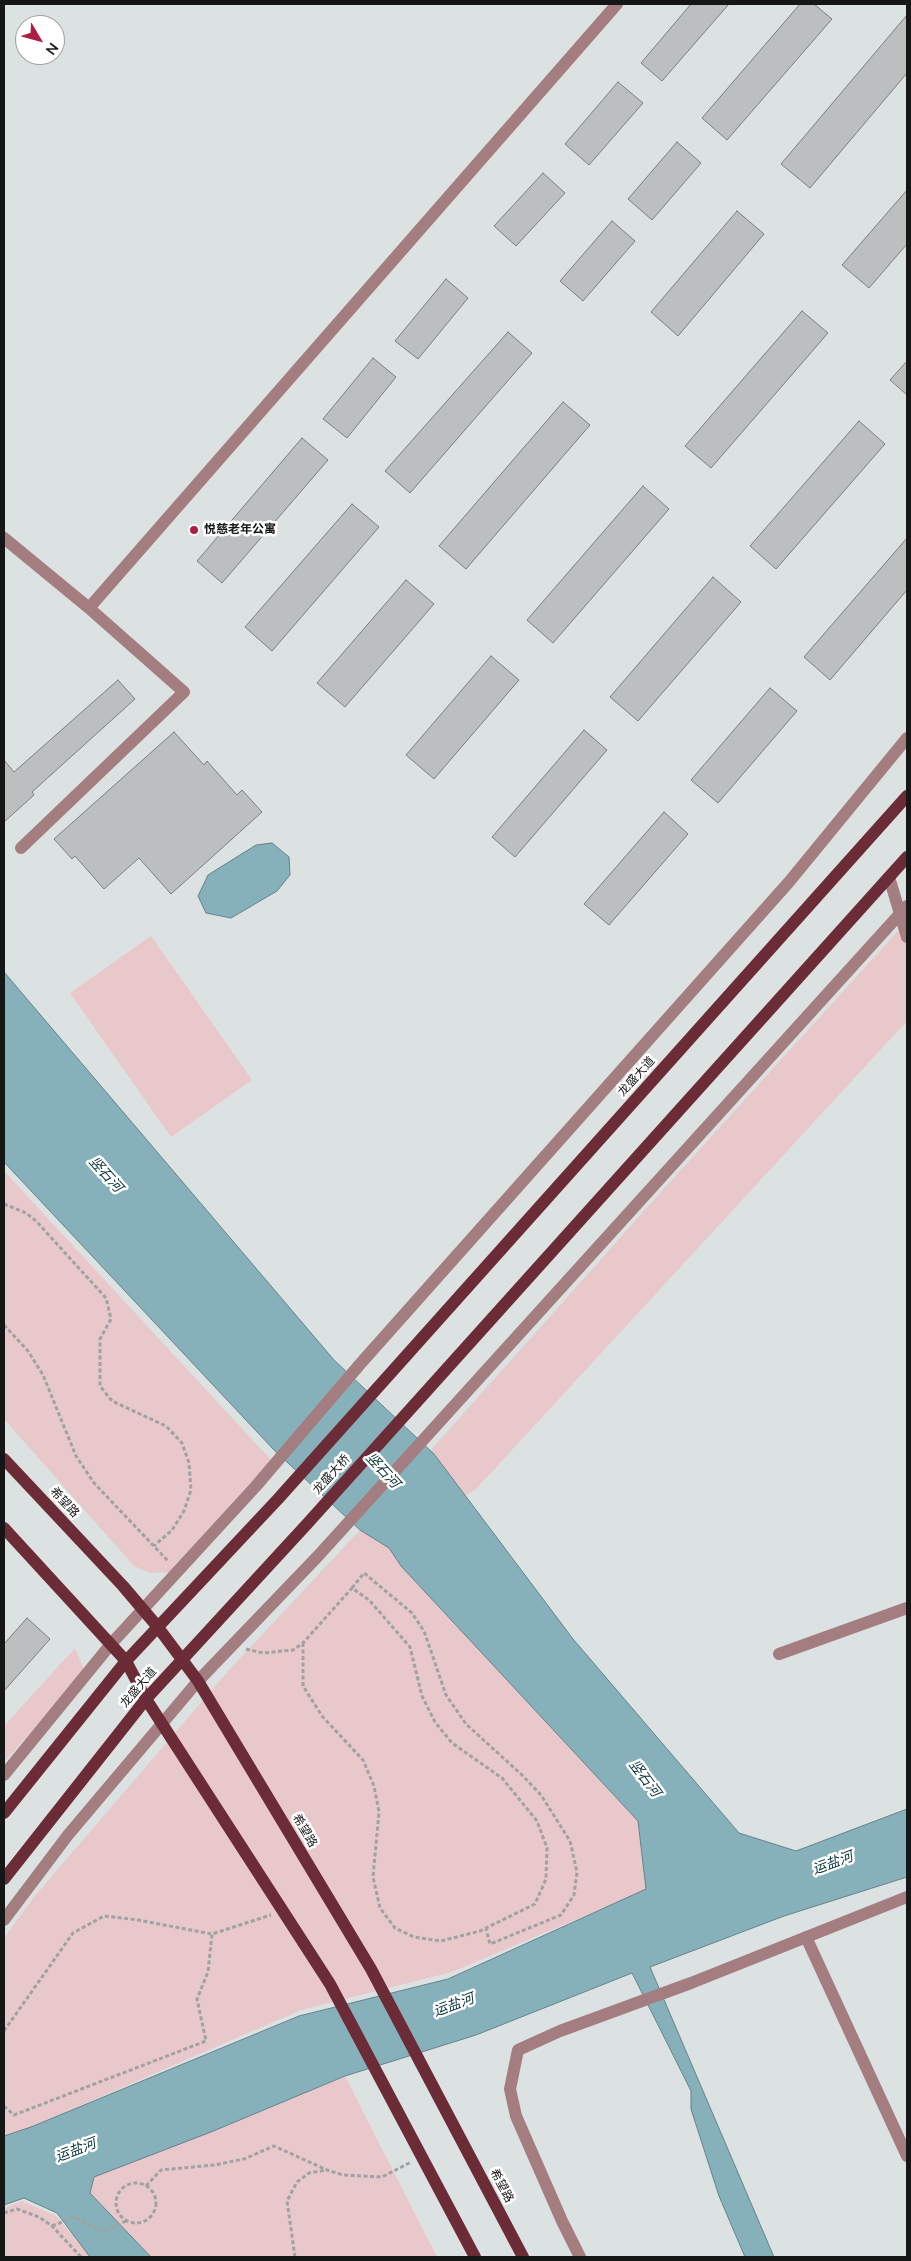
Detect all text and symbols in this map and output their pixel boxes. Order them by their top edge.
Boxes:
north arrow [15,15,65,65]
text: N [41,39,62,59]
place label: 悦慈老年公寓 [204,523,276,537]
marker: 悦慈老年公寓 [188,524,200,536]
street label: 龙盛大道 [616,1054,658,1100]
water label: 竖石河 [85,1154,125,1196]
water label: 竖石河 [362,1450,402,1492]
street label: 龙盛大桥 [311,1452,353,1498]
street label: 希望路 [46,1485,82,1521]
street label: 龙盛大道 [118,1665,160,1711]
water label: 竖石河 [625,1757,663,1801]
street label: 希望路 [289,1812,319,1850]
water label: 运盐河 [810,1849,856,1879]
water label: 运盐河 [431,1991,477,2021]
water label: 运盐河 [53,2136,99,2166]
street label: 希望路 [486,2167,516,2205]

